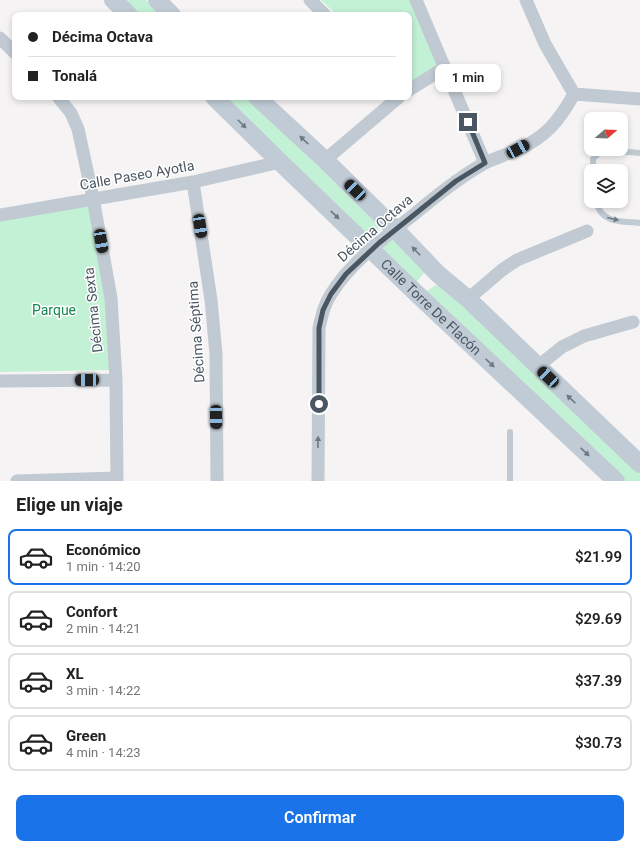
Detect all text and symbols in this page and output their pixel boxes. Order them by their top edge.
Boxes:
text: Décima Octava [52,28,153,46]
callout: 1 min [435,64,501,92]
text: Tonalá [52,67,97,85]
text: 1 min [452,70,484,85]
north arrow [584,112,628,156]
map controls [584,112,628,208]
route end [459,113,477,131]
one-way arrow [237,119,247,129]
one-way arrow [299,136,308,145]
car [505,138,531,160]
street label: Calle Paseo Ayotla [79,157,195,193]
button: layers [584,164,628,208]
car [342,177,368,203]
street label: Décima Octava [334,191,416,265]
one-way arrow [330,211,340,220]
car [192,213,208,239]
one-way arrow [607,216,619,222]
car [93,228,109,254]
one-way arrow [411,246,421,256]
street label: Calle Torre De Flacón [378,256,485,358]
street label: Décima Sexta [81,267,105,353]
street label: Décima Séptima [184,280,208,384]
park label: Parque [32,302,76,318]
one-way arrow [485,358,495,368]
car [535,364,561,390]
car [75,374,99,386]
one-way arrow [566,394,576,403]
route start [310,395,328,413]
car [210,405,222,429]
one-way arrow [315,435,321,448]
one-way arrow [580,447,590,456]
text: Elige un viaje [16,494,123,515]
icon: car [18,539,54,575]
text: Económico [66,541,141,559]
text: $21.99 [575,548,622,566]
text: 1 min · 14:20 [66,559,141,574]
icon: car [18,601,54,637]
text: Confort [66,603,117,621]
text: $29.69 [575,610,622,628]
text: 2 min · 14:21 [66,621,141,636]
icon: car [18,663,54,699]
text: XL [66,665,84,683]
text: $37.39 [575,672,622,690]
text: 3 min · 14:22 [66,683,141,698]
icon: car [18,725,54,761]
text: Green [66,727,106,745]
text: $30.73 [575,734,622,752]
text: 4 min · 14:23 [66,745,141,760]
button: Confirmar [16,795,624,841]

